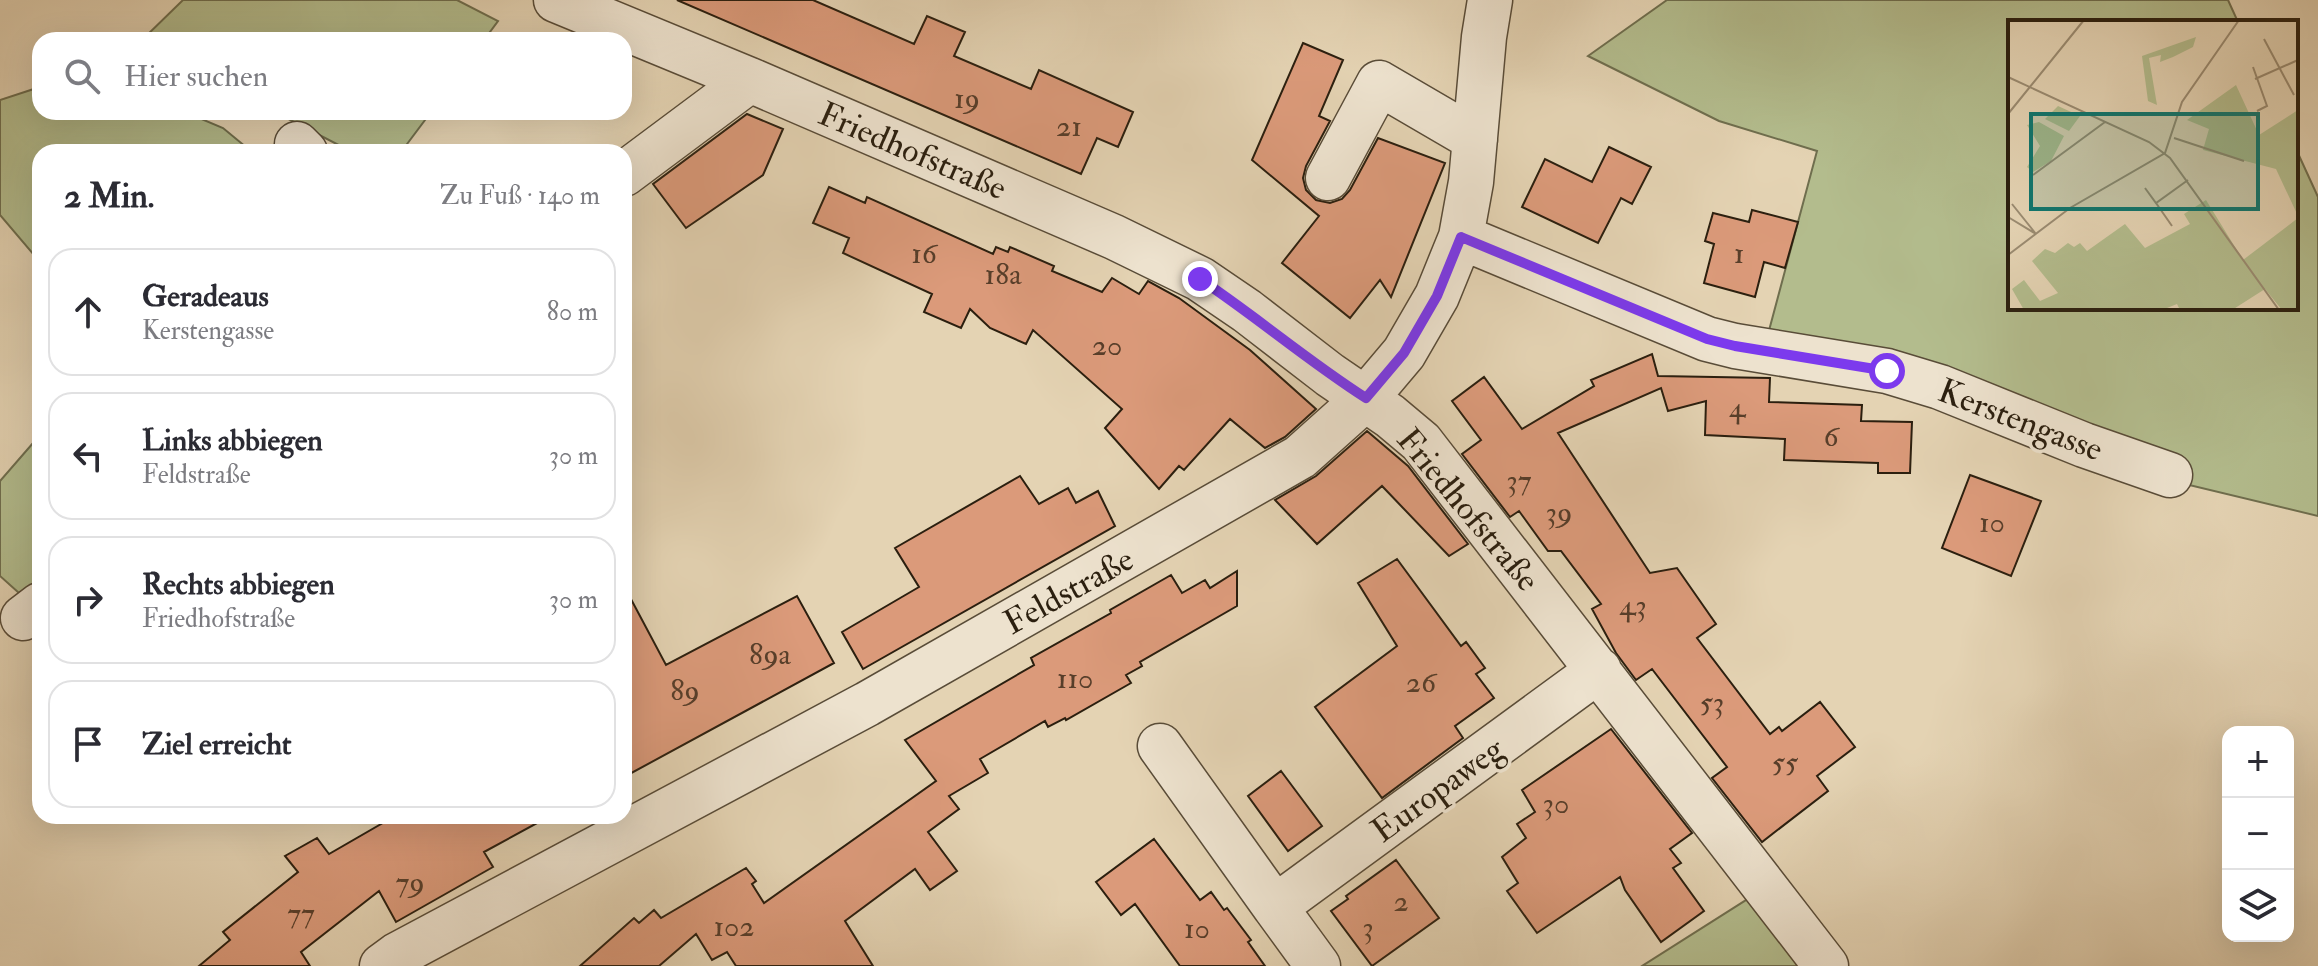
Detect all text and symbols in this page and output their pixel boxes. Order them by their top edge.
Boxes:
inset map [2008,20,2298,310]
search box [32,32,632,120]
icon: search [60,54,104,98]
text: Hier suchen [124,58,268,95]
house number: 19 [954,80,980,117]
street label: Friedhofstraße [812,92,1013,210]
house number: 21 [1056,108,1082,145]
text: 2 Min. [64,175,154,218]
text: Zu Fuß · 140 m [440,180,600,212]
house number: 16 [911,235,939,272]
house number: 1 [1734,235,1744,272]
house number: 18a [984,256,1022,293]
route end [1182,261,1218,297]
text: Geradeaus [142,278,269,315]
icon: ahead [66,290,110,334]
text: 80 m [547,296,598,328]
text: Kerstengasse [142,315,274,347]
house number: 20 [1092,327,1122,364]
route start [1869,353,1905,389]
street label: Kerstengasse [1932,369,2109,471]
house number: 4 [1729,389,1747,426]
house number: 6 [1823,418,1840,455]
street label: Friedhofstraße [1387,419,1549,600]
text: Links abbiegen [142,422,323,459]
icon: left [66,434,110,478]
text: 30 m [549,440,598,472]
text: Feldstraße [142,459,251,491]
house number: 37 [1506,462,1532,499]
house number: 39 [1546,494,1572,531]
house number: 10 [1979,504,2005,541]
street label: Feldstraße [996,538,1141,645]
text: Rechts abbiegen [142,566,335,603]
icon: right [66,578,110,622]
text: 30 m [549,584,598,616]
house number: 43 [1619,587,1647,624]
text: Friedhofstraße [142,603,295,635]
house number: 89a [749,636,792,673]
house number: 110 [1057,660,1093,697]
house number: 26 [1406,664,1438,701]
house number: 89 [670,672,700,709]
house number: 53 [1700,684,1724,721]
icon: arrive [66,722,110,766]
text: Ziel erreicht [142,726,291,763]
map controls [2222,726,2294,942]
button: + [2222,726,2294,798]
street label: Europaweg [1363,727,1514,853]
house number: 55 [1772,744,1799,781]
house number: 30 [1543,785,1569,822]
button: − [2222,798,2294,870]
house number: 79 [395,864,425,901]
button: layers [2222,870,2294,942]
house number: 2 [1393,883,1409,920]
house number: 77 [287,895,315,932]
house number: 102 [713,908,755,945]
house number: 3 [1362,909,1374,946]
house number: 10 [1184,910,1210,947]

